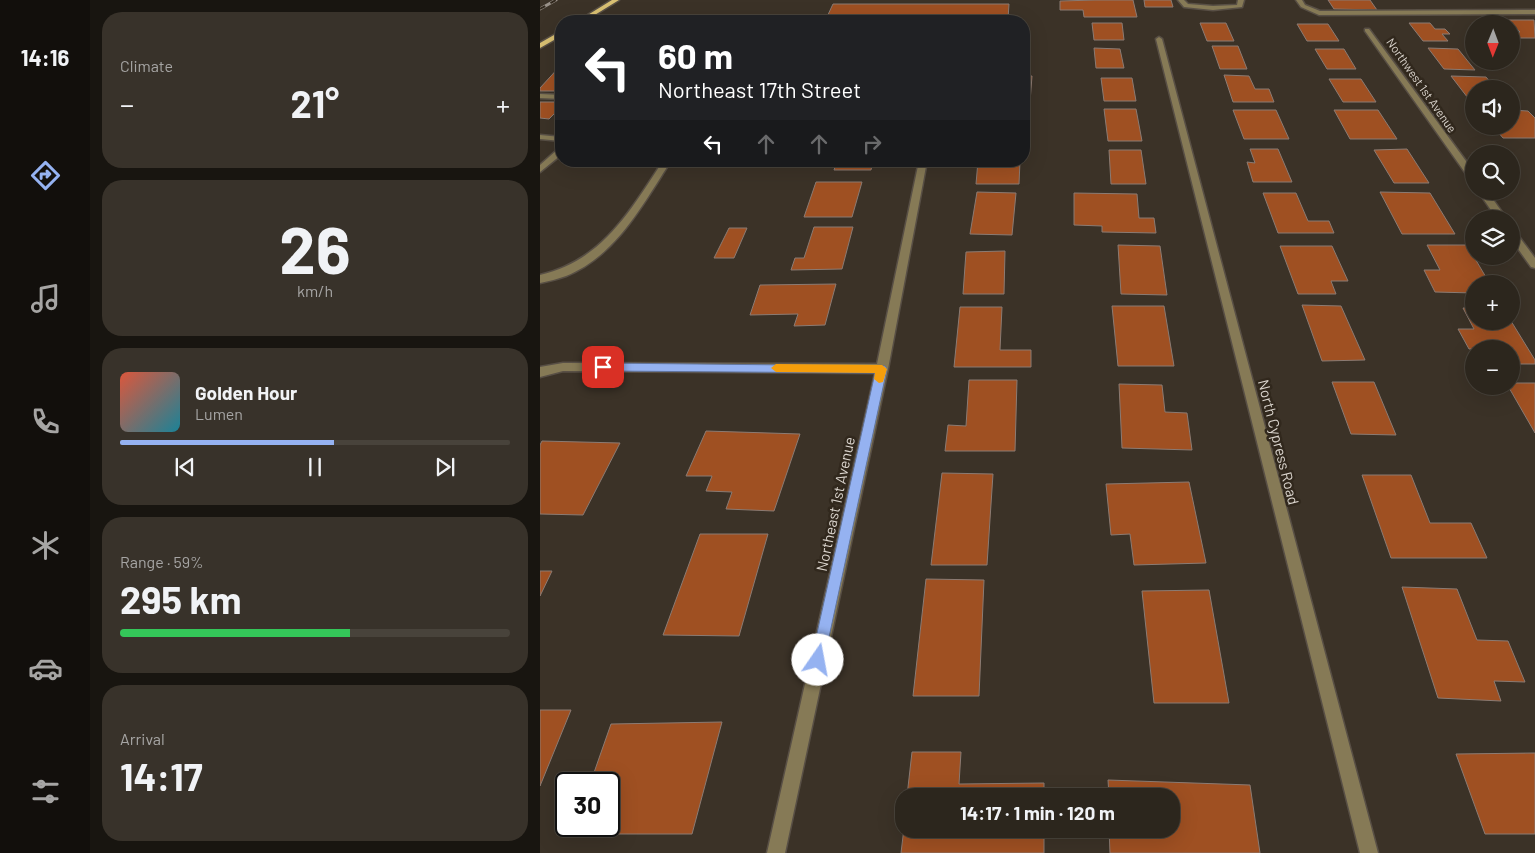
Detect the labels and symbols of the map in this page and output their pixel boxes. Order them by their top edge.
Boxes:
north arrow [1465,15,1520,70]
street label: Northwest 1st Avenue [1384,35,1460,135]
pin [582,346,624,388]
street label: North Cypress Road [1255,378,1303,506]
street label: Northeast 1st Avenue [812,435,858,573]
position arrow [791,633,843,685]
speed limit sign: 30 [555,772,620,837]

